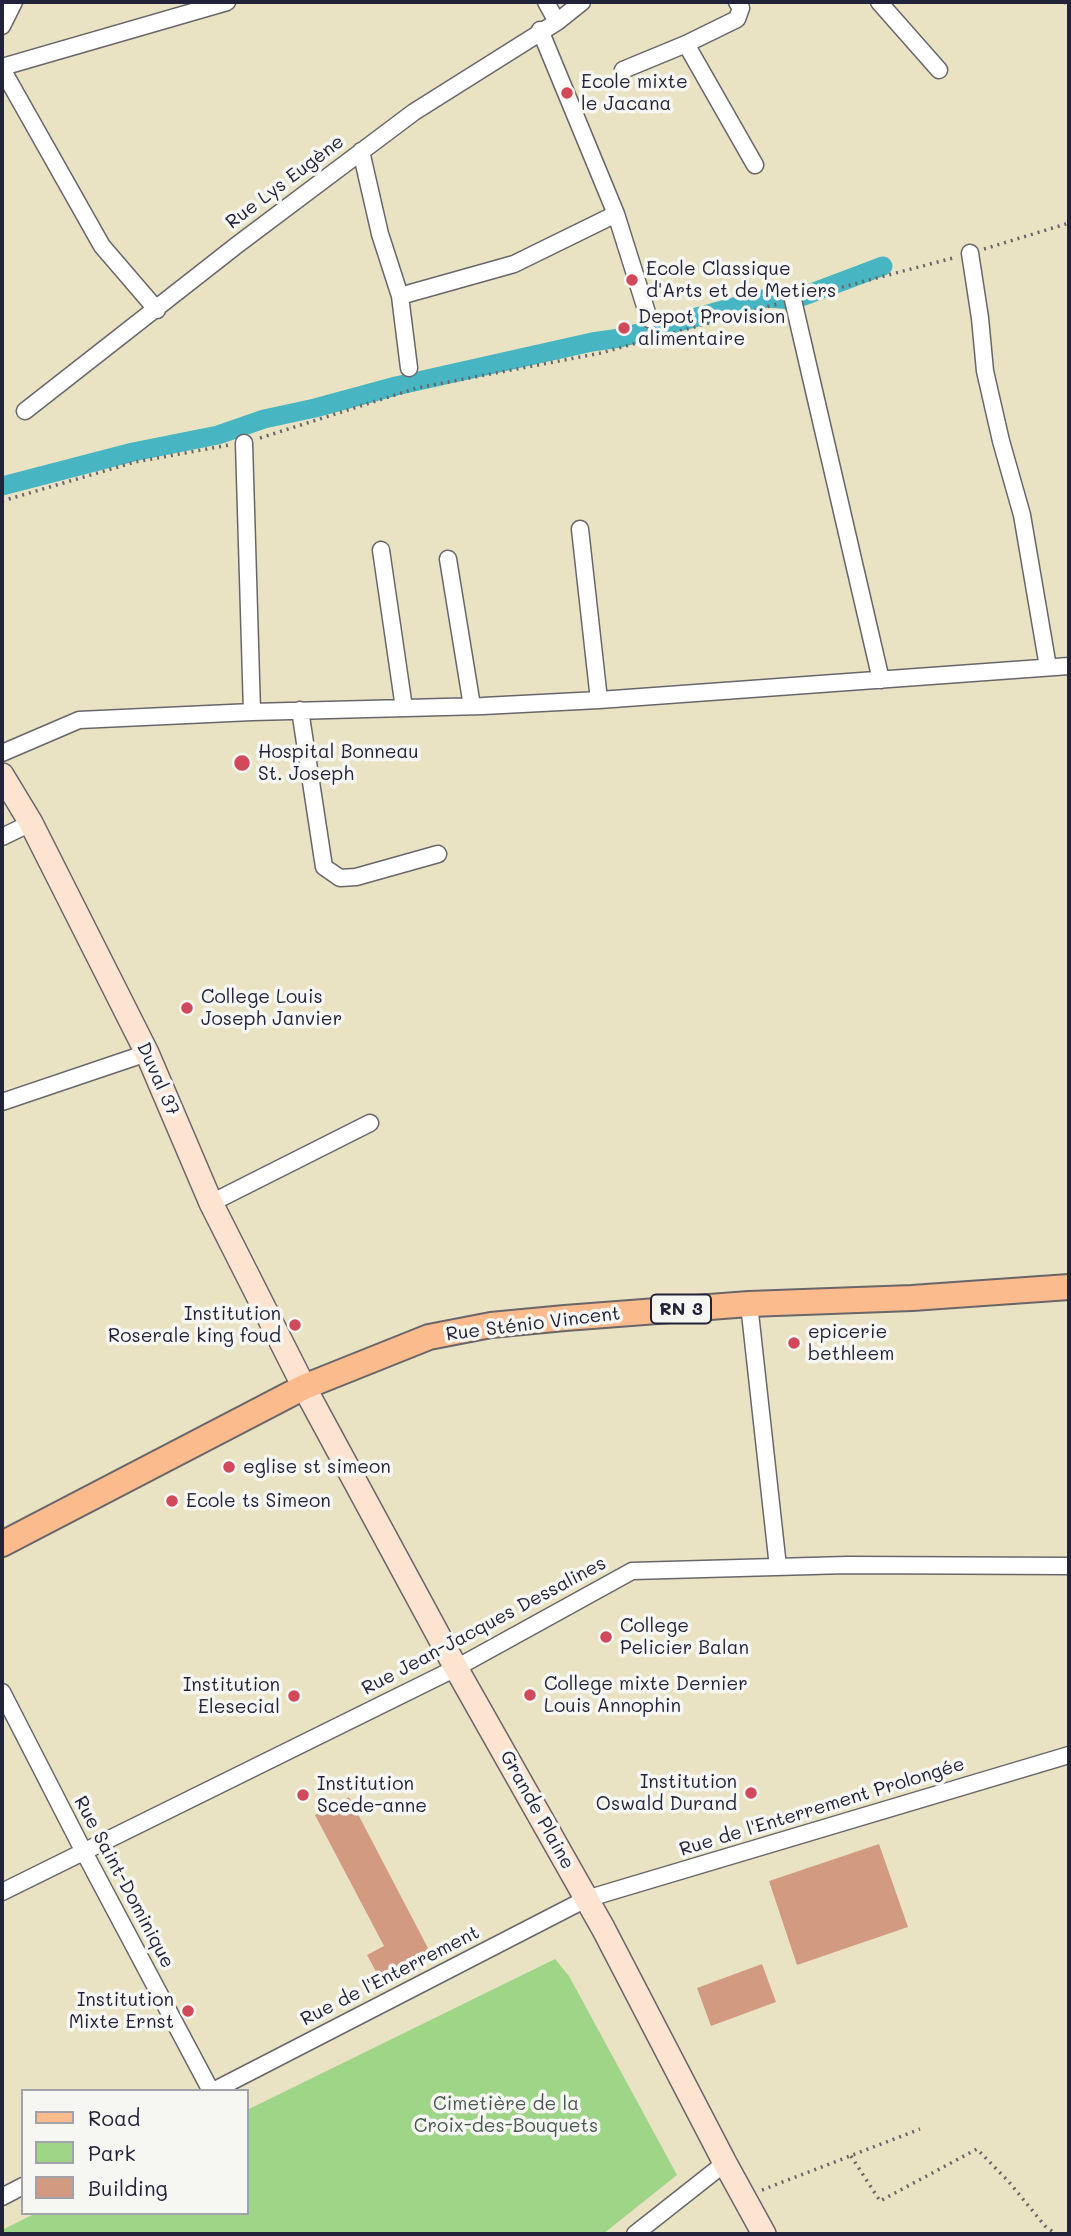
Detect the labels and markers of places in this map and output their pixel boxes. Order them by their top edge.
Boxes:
place label: Ecole mixte le Jacana [581,71,688,115]
marker: Ecole mixte le Jacana [559,85,575,101]
place label: Ecole Classique d'Arts et de Metiers [646,258,836,302]
marker: Ecole Classique d'Arts et de Metiers [624,272,640,288]
place label: Depot Provision alimentaire [638,306,785,350]
marker: Depot Provision alimentaire [616,320,632,336]
place label: Hospital Bonneau St. Joseph [258,741,419,785]
marker: Hospital Bonneau St. Joseph [232,753,252,773]
place label: College Louis Joseph Janvier [201,986,342,1030]
marker: College Louis Joseph Janvier [179,1000,195,1016]
place label: Institution Roserale king foud [108,1303,281,1347]
marker: Institution Roserale king foud [287,1317,303,1333]
place label: epicerie bethleem [808,1321,894,1365]
marker: epicerie bethleem [786,1335,802,1351]
place label: eglise st simeon [243,1456,391,1478]
marker: eglise st simeon [221,1459,237,1475]
place label: Ecole ts Simeon [186,1490,331,1512]
marker: Ecole ts Simeon [164,1493,180,1509]
place label: College Pelicier Balan [620,1615,749,1659]
marker: College Pelicier Balan [598,1629,614,1645]
place label: College mixte Dernier Louis Annophin [544,1673,748,1717]
place label: Institution Elesecial [183,1674,280,1718]
marker: College mixte Dernier Louis Annophin [522,1687,538,1703]
marker: Institution Elesecial [286,1688,302,1704]
place label: Institution Oswald Durand [596,1771,737,1815]
place label: Institution Scede-anne [317,1773,427,1817]
marker: Institution Oswald Durand [743,1785,759,1801]
marker: Institution Scede-anne [295,1787,311,1803]
place label: Institution Mixte Ernst [69,1989,174,2033]
marker: Institution Mixte Ernst [180,2003,196,2019]

